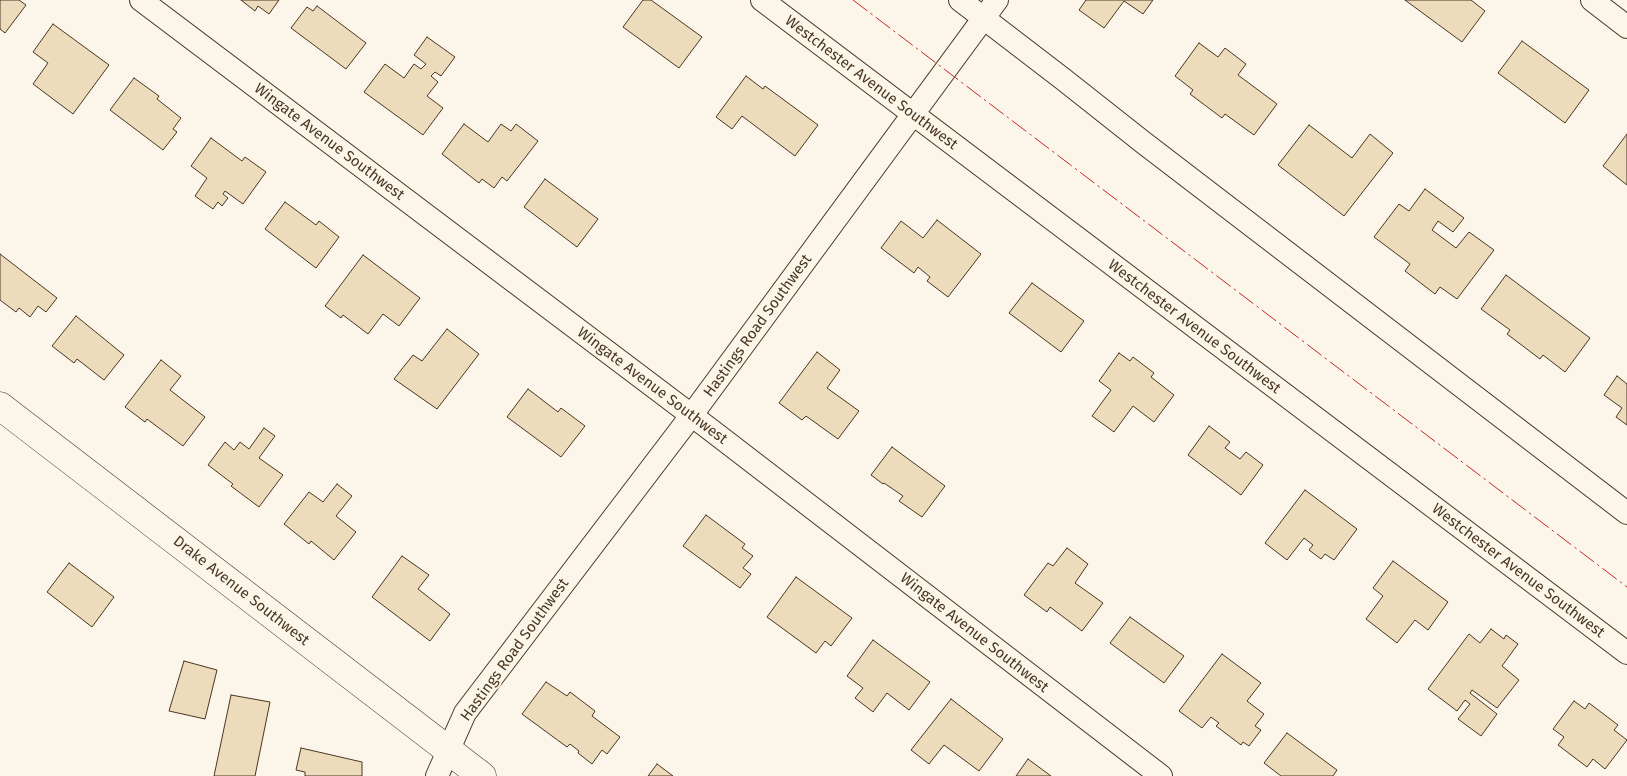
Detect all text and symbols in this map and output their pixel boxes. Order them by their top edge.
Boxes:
street label: Westchester Avenue Southwest [781,12,961,154]
street label: Wingate Avenue Southwest [250,80,408,204]
street label: Hastings Road Southwest [700,251,816,401]
street label: Westchester Avenue Southwest [1104,256,1284,398]
street label: Wingate Avenue Southwest [573,324,731,448]
street label: Westchester Avenue Southwest [1428,500,1608,642]
street label: Drake Avenue Southwest [169,532,313,650]
street label: Wingate Avenue Southwest [896,569,1052,697]
street label: Hastings Road Southwest [457,575,573,725]

